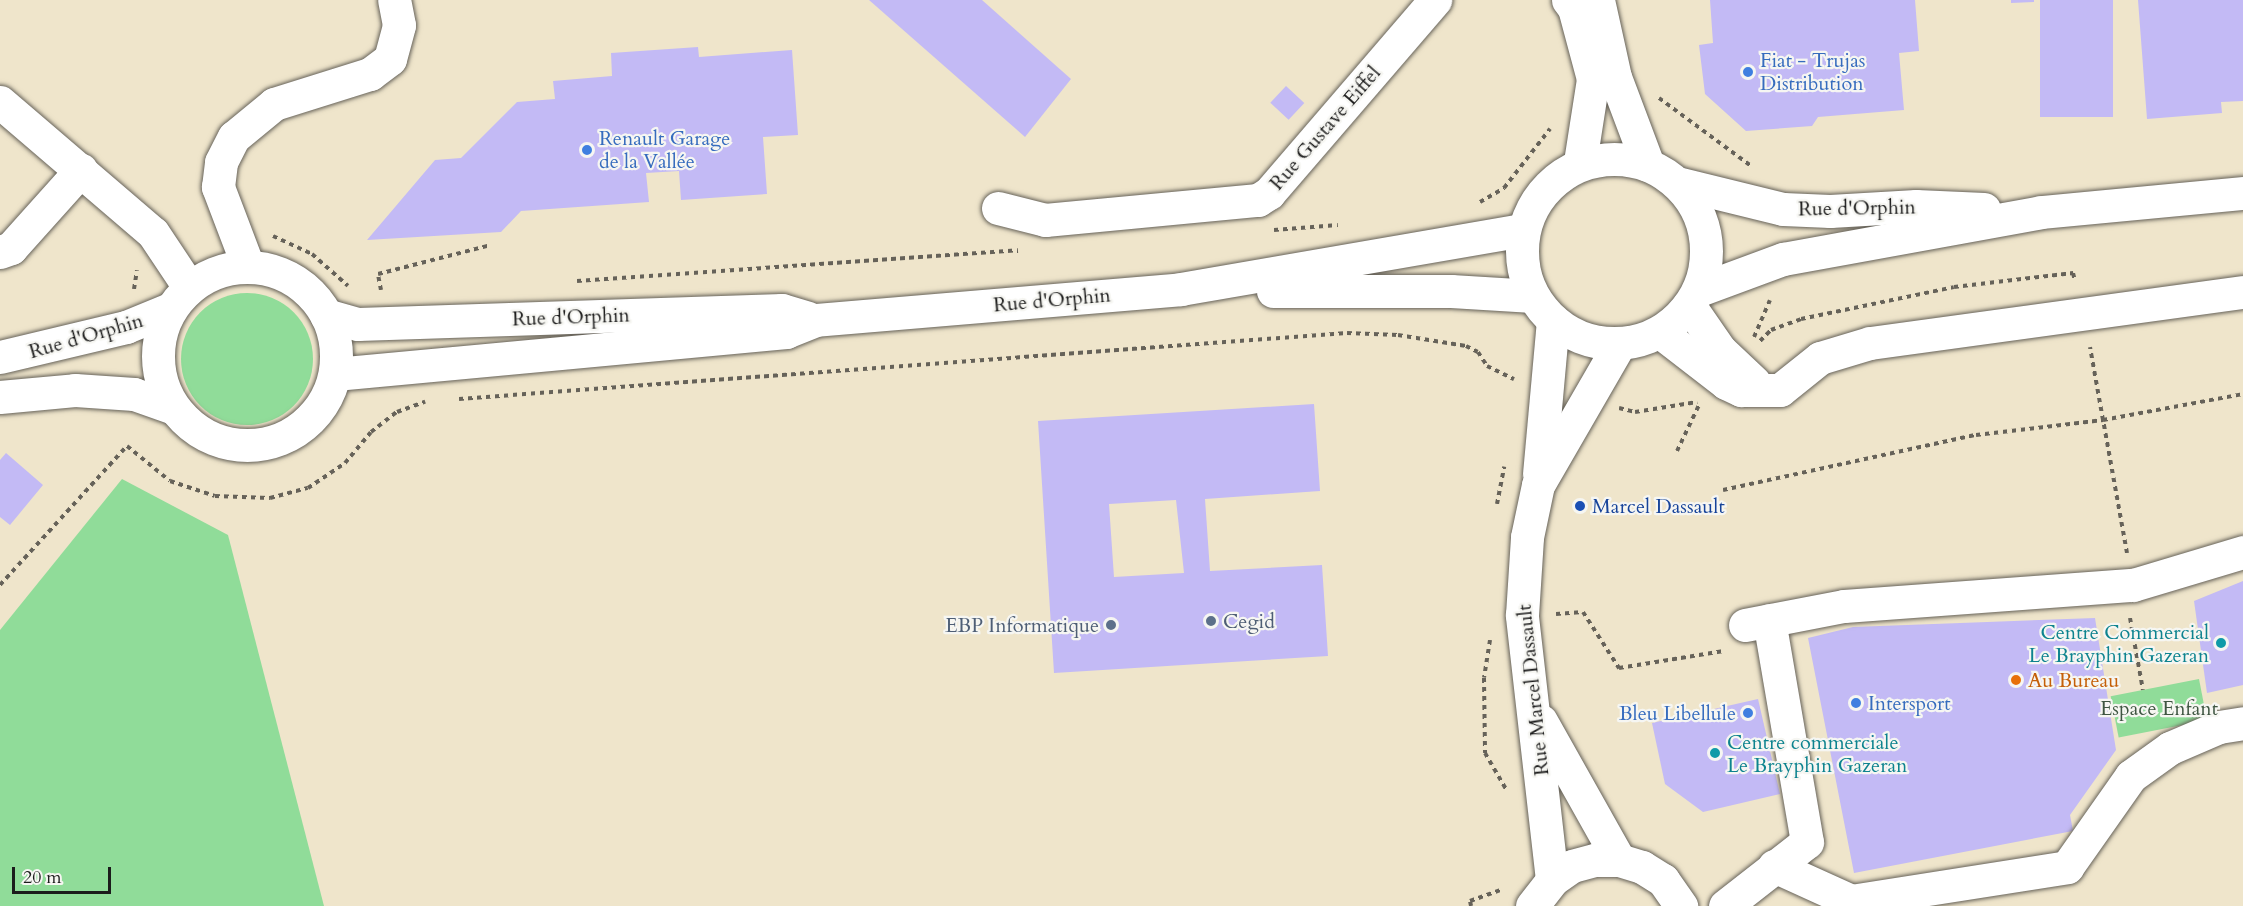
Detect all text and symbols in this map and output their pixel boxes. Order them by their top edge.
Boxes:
place label: Fiat - Trujas Distribution [1760,48,1866,95]
street label: Rue Gustave Eiffel [1265,61,1385,195]
marker: Fiat - Trujas Distribution [1741,65,1755,79]
place label: Renault Garage de la Vallée [599,126,730,173]
marker: Renault Garage de la Vallée [580,143,594,157]
street label: Rue d'Orphin [1798,195,1916,221]
street label: Rue d'Orphin [992,283,1112,317]
street label: Rue d'Orphin [512,303,630,331]
street label: Rue d'Orphin [26,308,146,364]
place label: Marcel Dassault [1592,494,1725,518]
marker: Marcel Dassault [1573,499,1587,513]
street label: Rue Marcel Dassault [1512,603,1554,777]
place label: Cegid [1223,609,1275,633]
place label: EBP Informatique [945,613,1099,637]
marker: Cegid [1204,614,1218,628]
marker: EBP Informatique [1104,618,1118,632]
place label: Centre Commercial Le Brayphin Gazeran [2029,620,2209,667]
marker: Centre Commercial Le Brayphin Gazeran [2214,636,2228,650]
place label: Au Bureau [2028,668,2119,692]
marker: Au Bureau [2009,673,2023,687]
place label: Intersport [1868,691,1951,715]
marker: Intersport [1849,696,1863,710]
park label: Espace Enfant [2100,696,2218,720]
place label: Bleu Libellule [1619,701,1736,725]
marker: Bleu Libellule [1741,706,1755,720]
place label: Centre commerciale Le Brayphin Gazeran [1727,730,1907,777]
marker: Centre commerciale Le Brayphin Gazeran [1708,746,1722,760]
scale bar [15,855,114,893]
text: 20 m [23,865,62,890]

